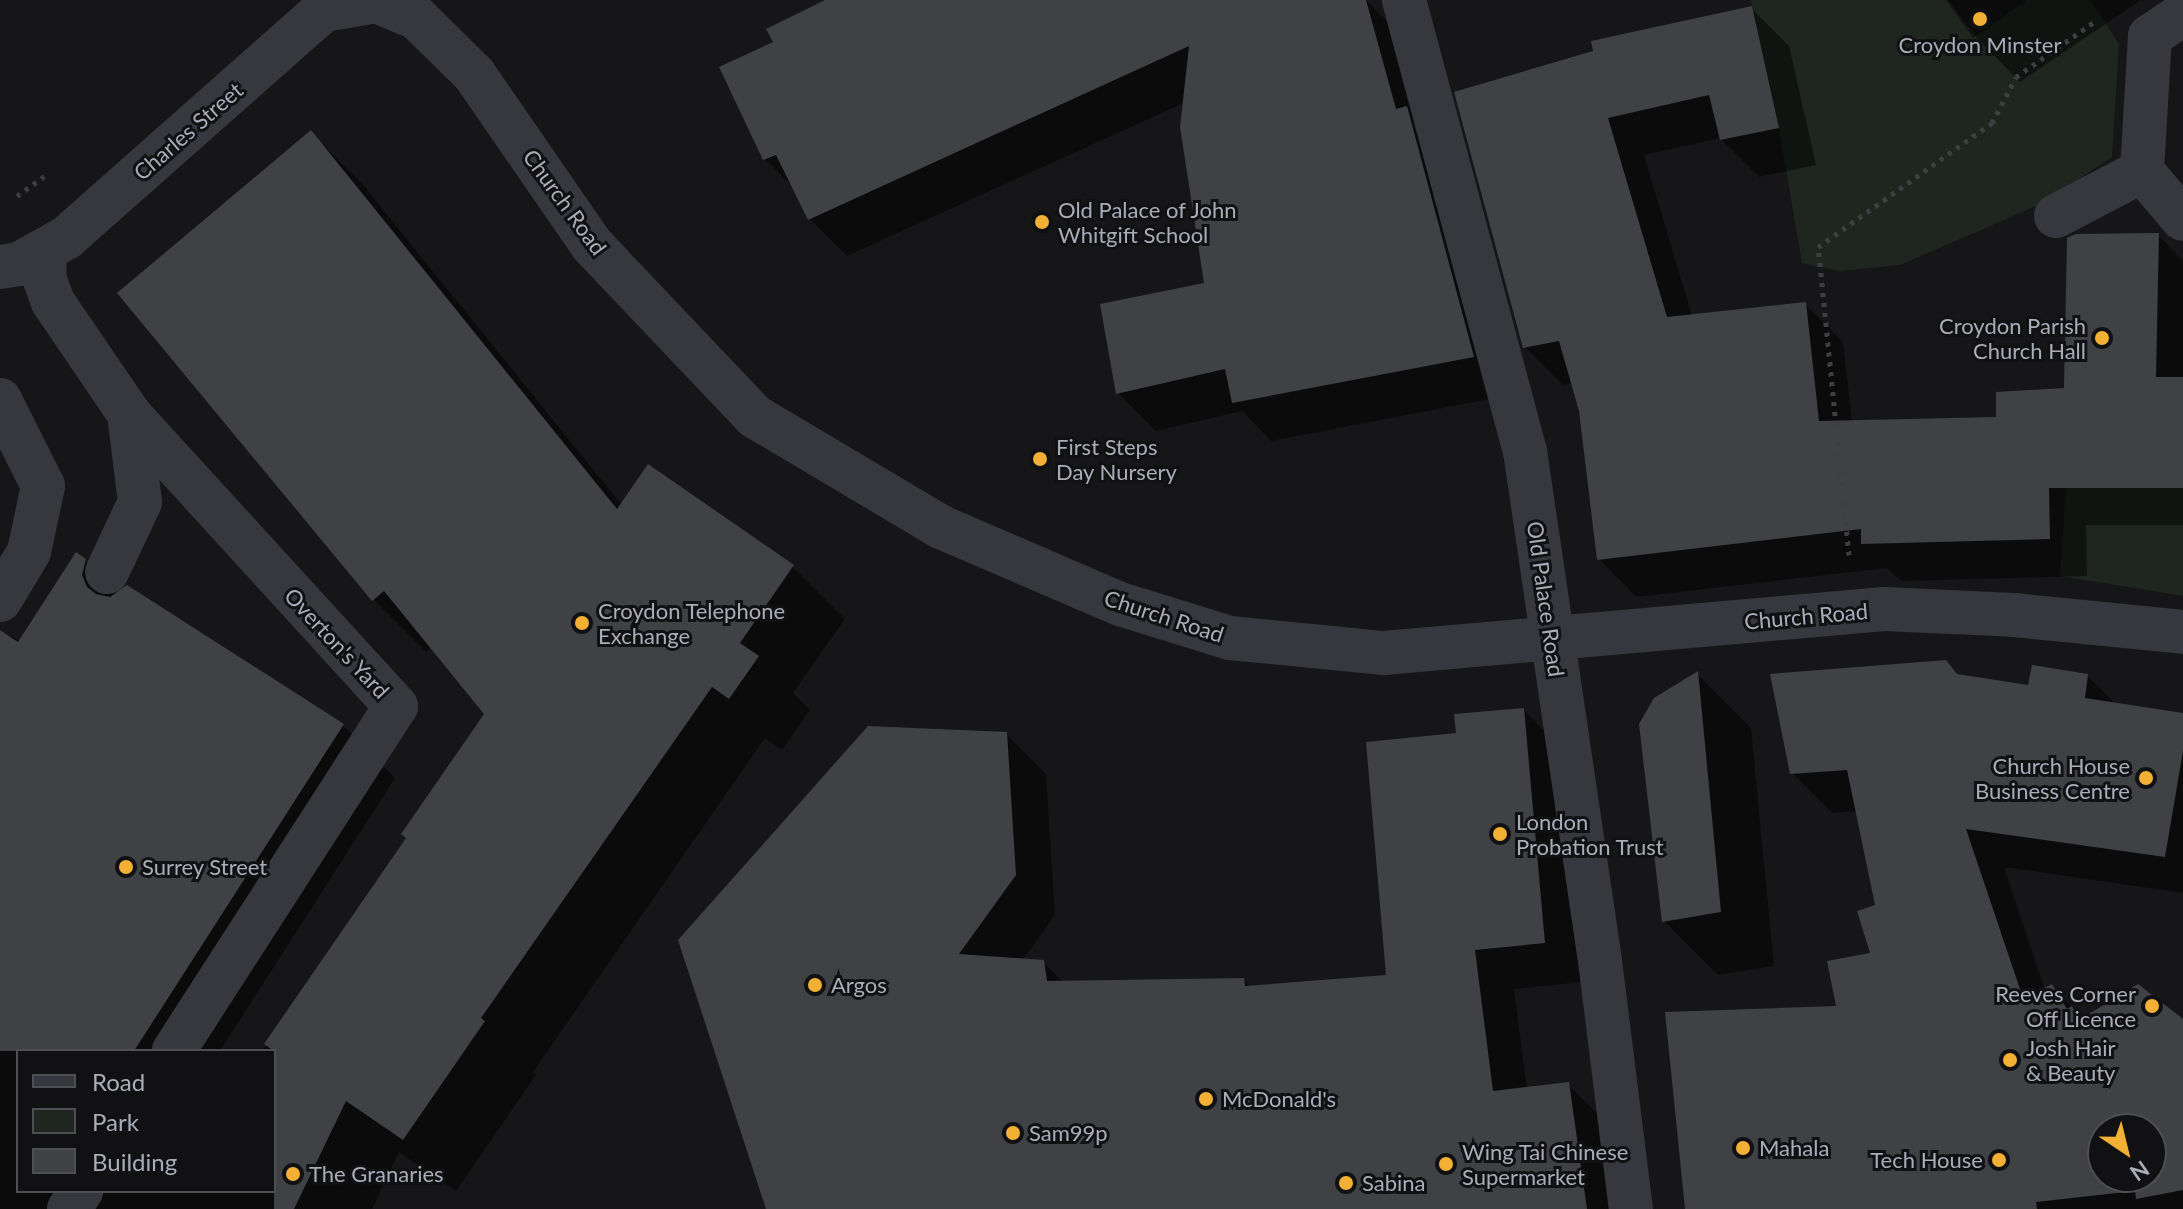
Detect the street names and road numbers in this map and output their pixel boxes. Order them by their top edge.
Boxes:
street label: Charles Street [128,76,248,186]
street label: Church Road [518,144,612,260]
street label: Old Palace Road [1522,520,1570,678]
street label: Overton's Yard [279,582,395,704]
street label: Church Road [1101,584,1227,648]
street label: Church Road [1743,597,1869,635]

